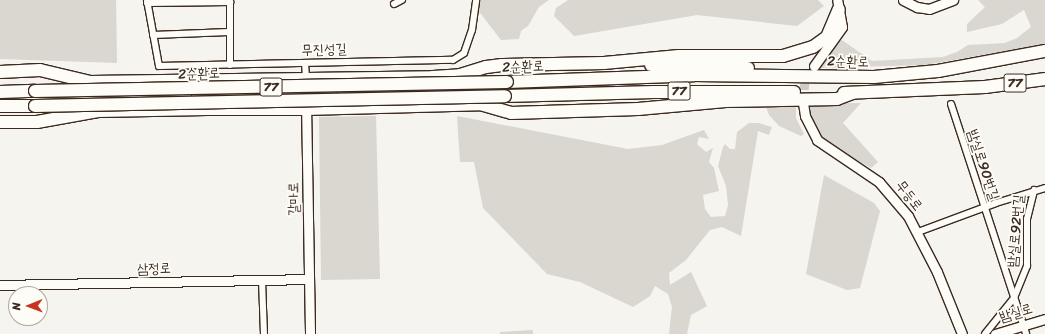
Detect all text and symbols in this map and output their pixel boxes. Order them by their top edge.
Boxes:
street label: 무진성길 [301,41,347,59]
street label: 2순환로 [827,53,869,71]
street label: 2순환로 [502,58,544,76]
street label: 2순환로 [178,65,220,83]
road number: 77 [1003,72,1027,94]
road number: 77 [259,76,283,98]
road number: 77 [667,80,691,102]
street label: 밤실로90번길 [964,127,1002,203]
street label: 무등로 [892,178,926,214]
street label: 갈마로 [285,182,303,216]
street label: 밤실로92번길 [1004,194,1028,268]
street label: 삼정로 [137,260,171,278]
north arrow [8,286,48,326]
street label: 밤실로 [997,300,1035,326]
text: N [7,302,26,310]

